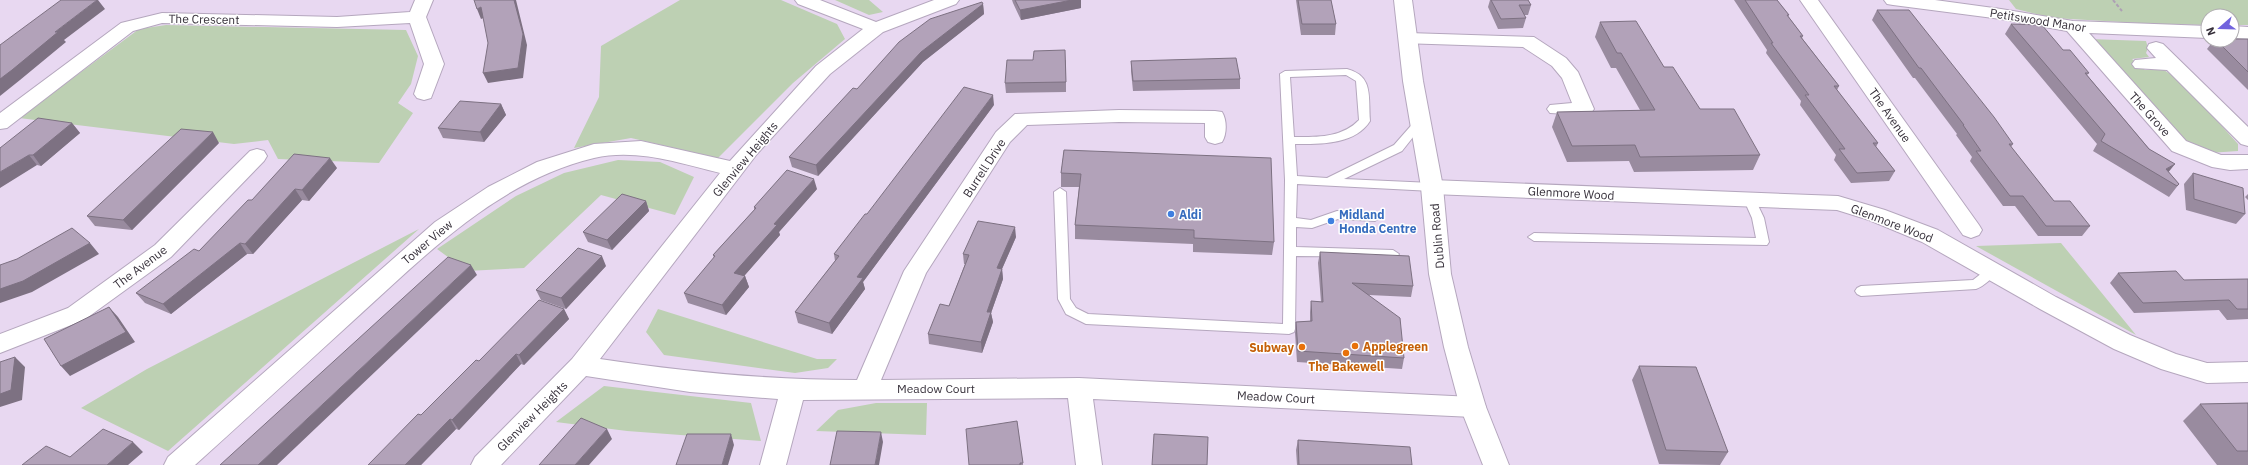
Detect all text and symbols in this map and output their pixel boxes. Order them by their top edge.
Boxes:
street label: Petitswood Manor [1989,5,2088,35]
north arrow [2200,8,2240,48]
street label: The Crescent [168,11,240,27]
text: N [2203,25,2219,38]
street label: The Avenue [1866,85,1914,146]
street label: The Grove [2126,89,2174,140]
street label: Glenview Heights [709,118,781,200]
street label: Burrell Drive [959,135,1009,200]
street label: Glenmore Wood [1527,183,1615,203]
street label: Glenmore Wood [1849,200,1935,246]
street label: Dublin Road [1427,203,1447,269]
place label: Aldi [1179,207,1202,222]
place label: Midland Honda Centre [1339,207,1417,236]
marker: Aldi [1166,209,1176,219]
street label: Tower View [399,216,455,268]
marker: Midland Honda Centre [1326,216,1336,226]
street label: The Avenue [110,242,170,292]
place label: Applegreen [1363,339,1428,354]
place label: Subway [1249,340,1295,355]
marker: Applegreen [1350,341,1360,351]
marker: Subway [1297,342,1307,352]
marker: The Bakewell [1341,348,1351,358]
place label: The Bakewell [1308,359,1384,374]
street label: Glenview Heights [494,377,571,454]
street label: Meadow Court [897,381,975,396]
street label: Meadow Court [1237,387,1315,407]

